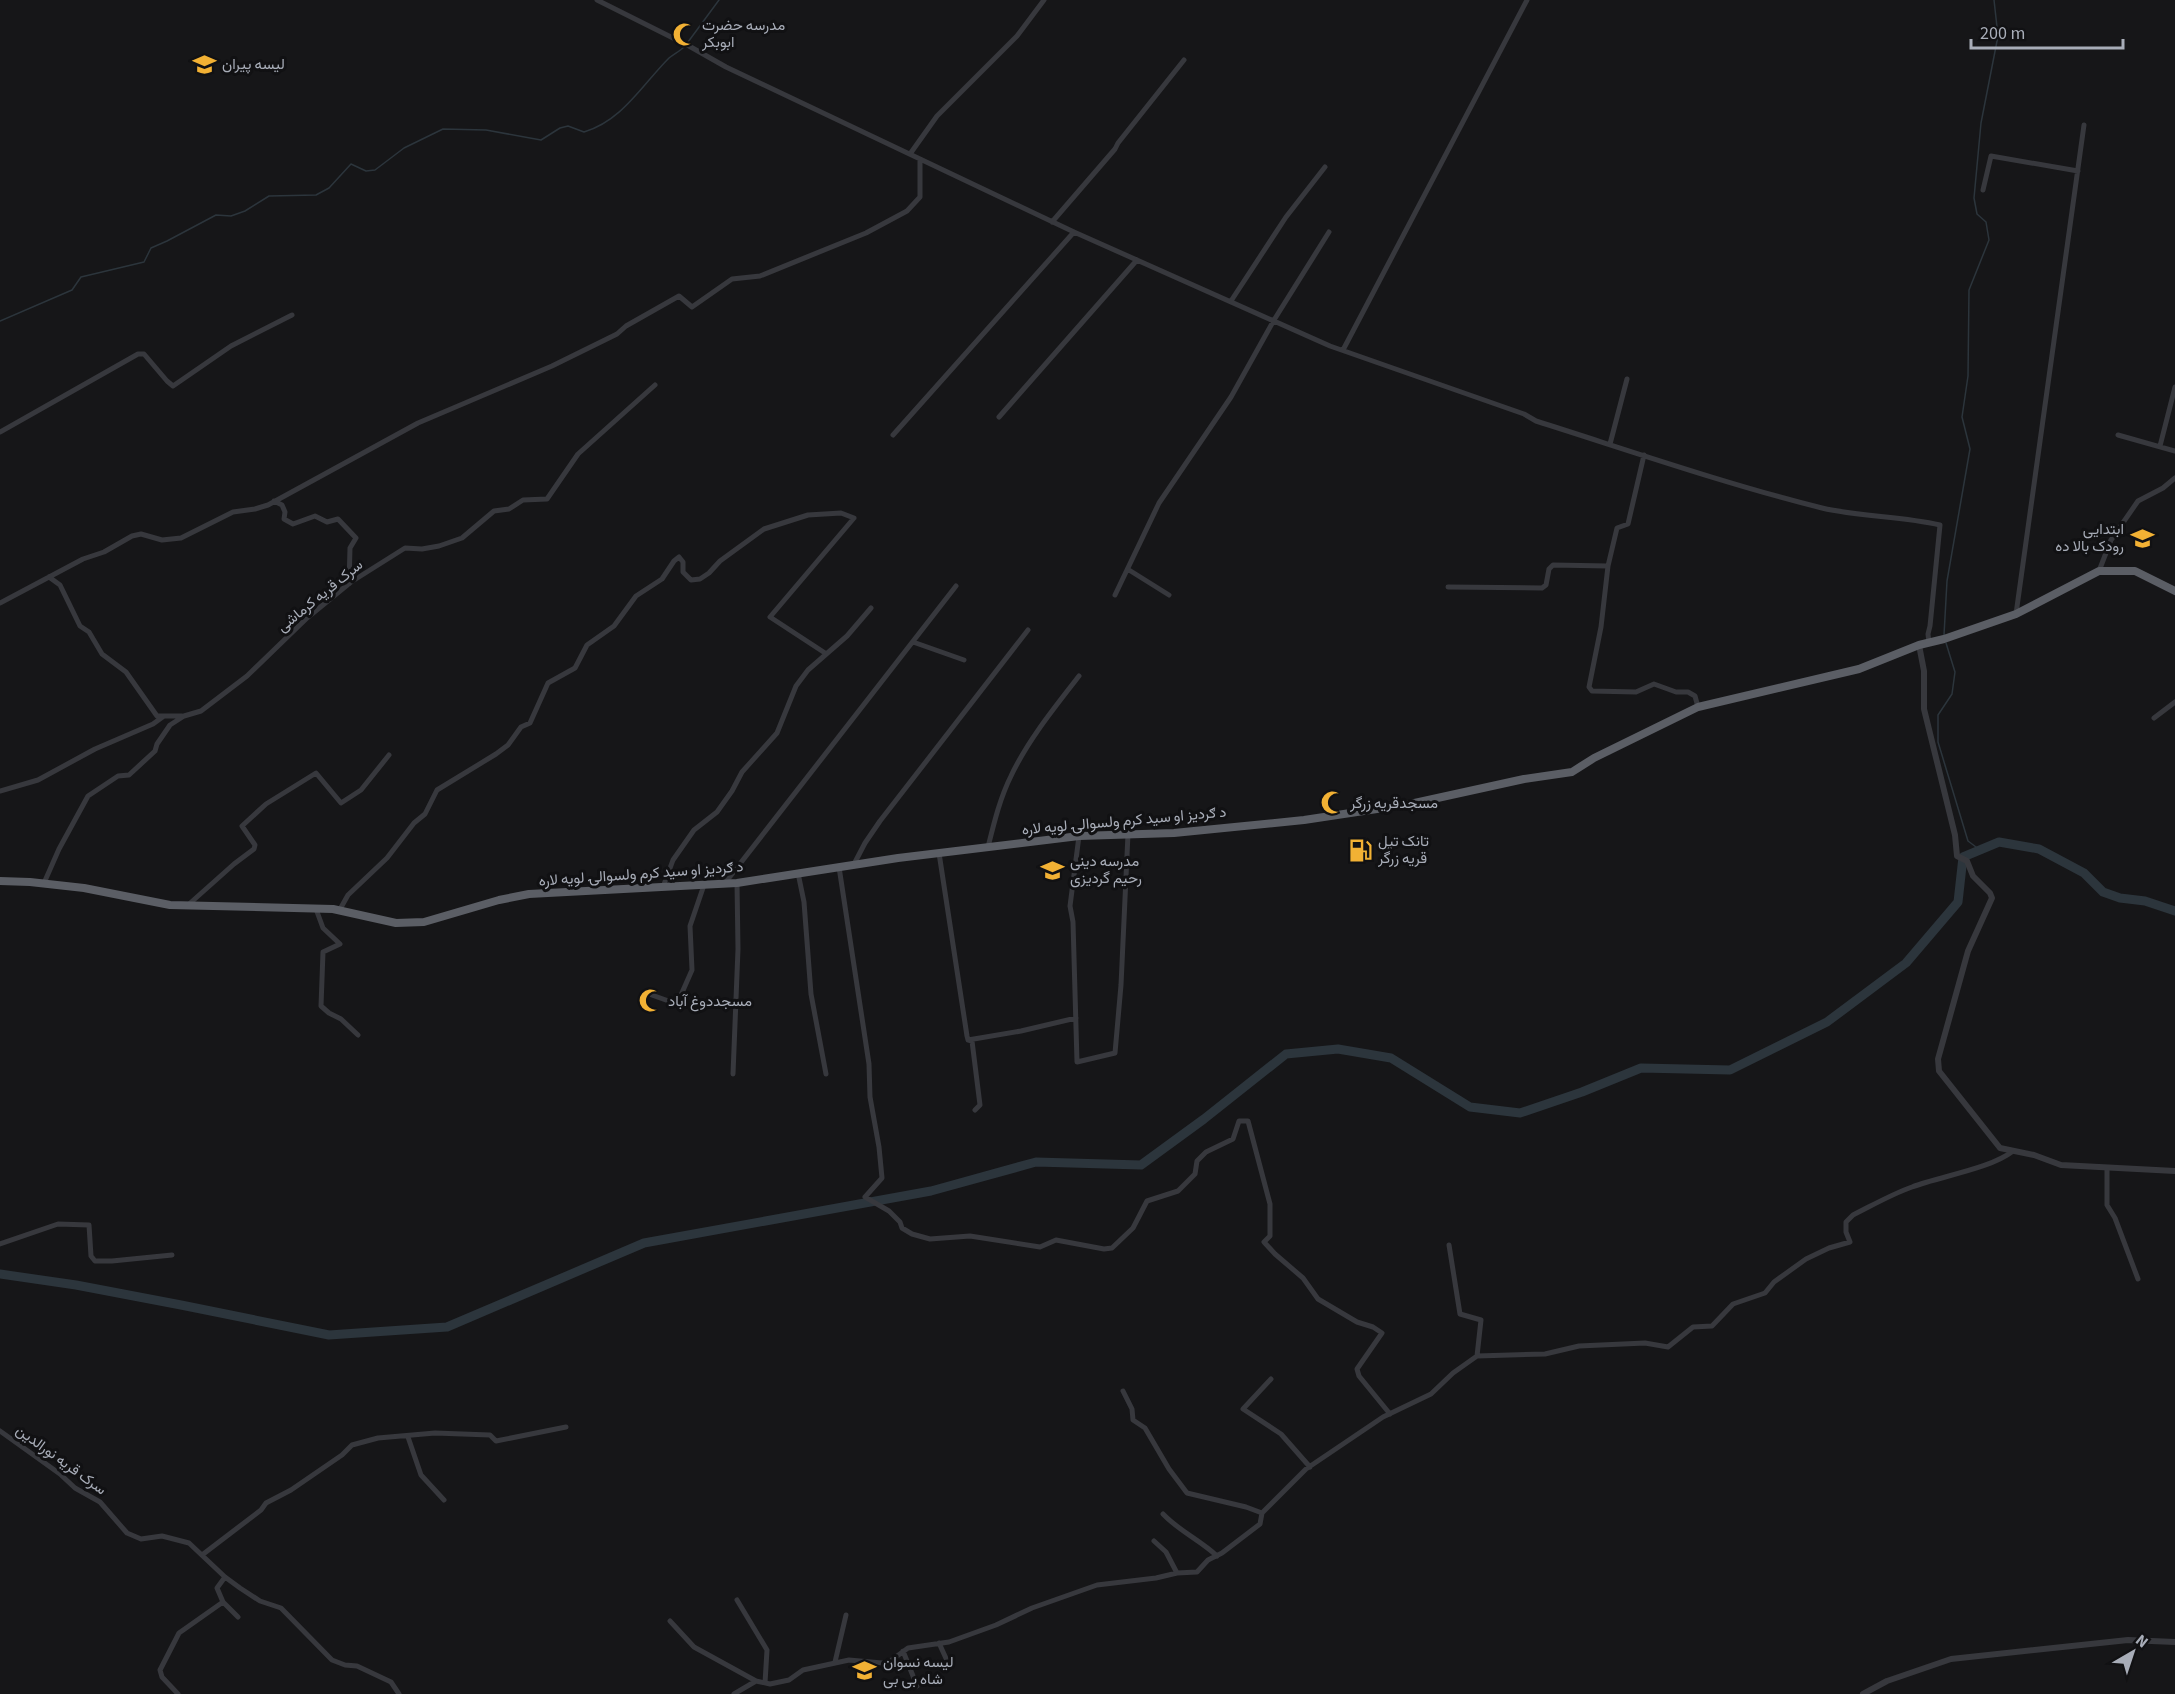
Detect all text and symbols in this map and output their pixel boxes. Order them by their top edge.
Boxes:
scale bar [1971,12,2122,50]
place label: مدرسه حضرت ابوبکر [701,15,785,53]
mosque icon: مدرسه حضرت ابوبکر [671,21,697,47]
text: 200 m [1980,21,2025,46]
school or university icon: لیسه پیران [191,51,217,77]
place label: لیسه پیران [222,54,285,75]
place label: ابتدایی رودک بالا ده [2055,519,2124,557]
school or university icon: ابتدایی رودک بالا ده [2129,525,2155,551]
street label: سرک قریه کرماشی [273,555,368,637]
mosque icon: مسجدقریه زرگر [1319,790,1345,816]
place label: مسجدقریه زرگر [1349,793,1438,814]
street label: د ګردیز او سید کرم ولسوالۍ لویه لاره [1021,802,1227,840]
place label: تانک تیل قریه زرگر [1377,831,1429,869]
fuel station icon: تانک تیل قریه زرگر [1347,837,1373,863]
place label: مدرسه دینی رحیم گردیزی [1070,851,1142,889]
street label: د ګردیز او سید کرم ولسوالۍ لویه لاره [538,856,744,892]
school or university icon: مدرسه دینی رحیم گردیزی [1039,857,1065,883]
mosque icon: مسجددوغ آباد [637,988,663,1014]
place label: مسجددوغ آباد [668,991,752,1012]
street label: سرک قریه نورالدین [11,1420,111,1500]
north arrow [2103,1622,2163,1682]
text: N [2131,1629,2153,1653]
place label: لیسه نسوان شاه بی بی [883,1652,953,1690]
school or university icon: لیسه نسوان شاه بی بی [852,1658,878,1684]

